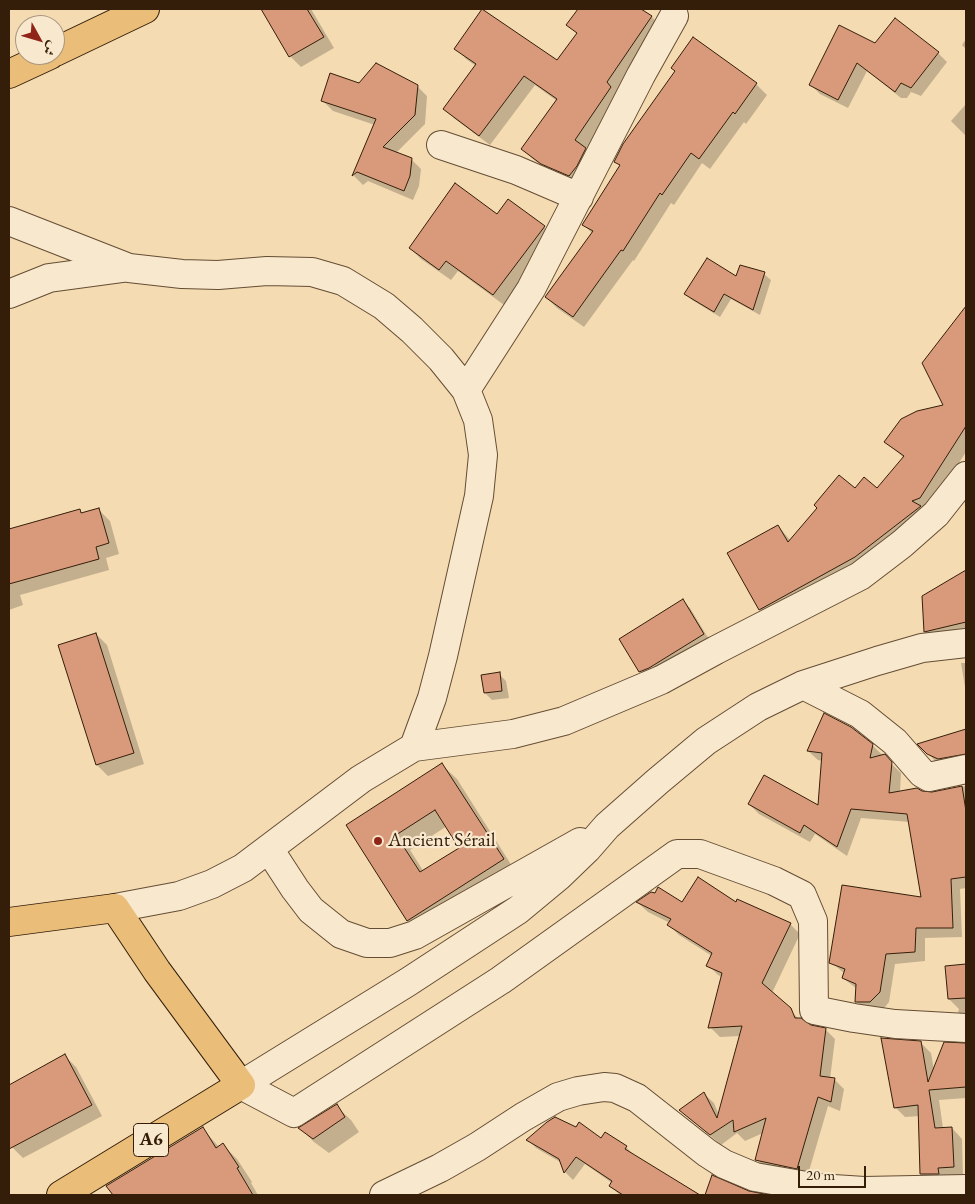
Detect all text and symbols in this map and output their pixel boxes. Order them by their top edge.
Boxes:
north arrow [15,15,65,65]
text: ش [40,38,62,60]
place label: Ancient Sérail [388,829,496,853]
marker: Ancient Sérail [372,835,384,847]
road number: A6 [134,1124,168,1156]
scale bar [800,1156,868,1188]
text: 20 m [806,1165,835,1184]

